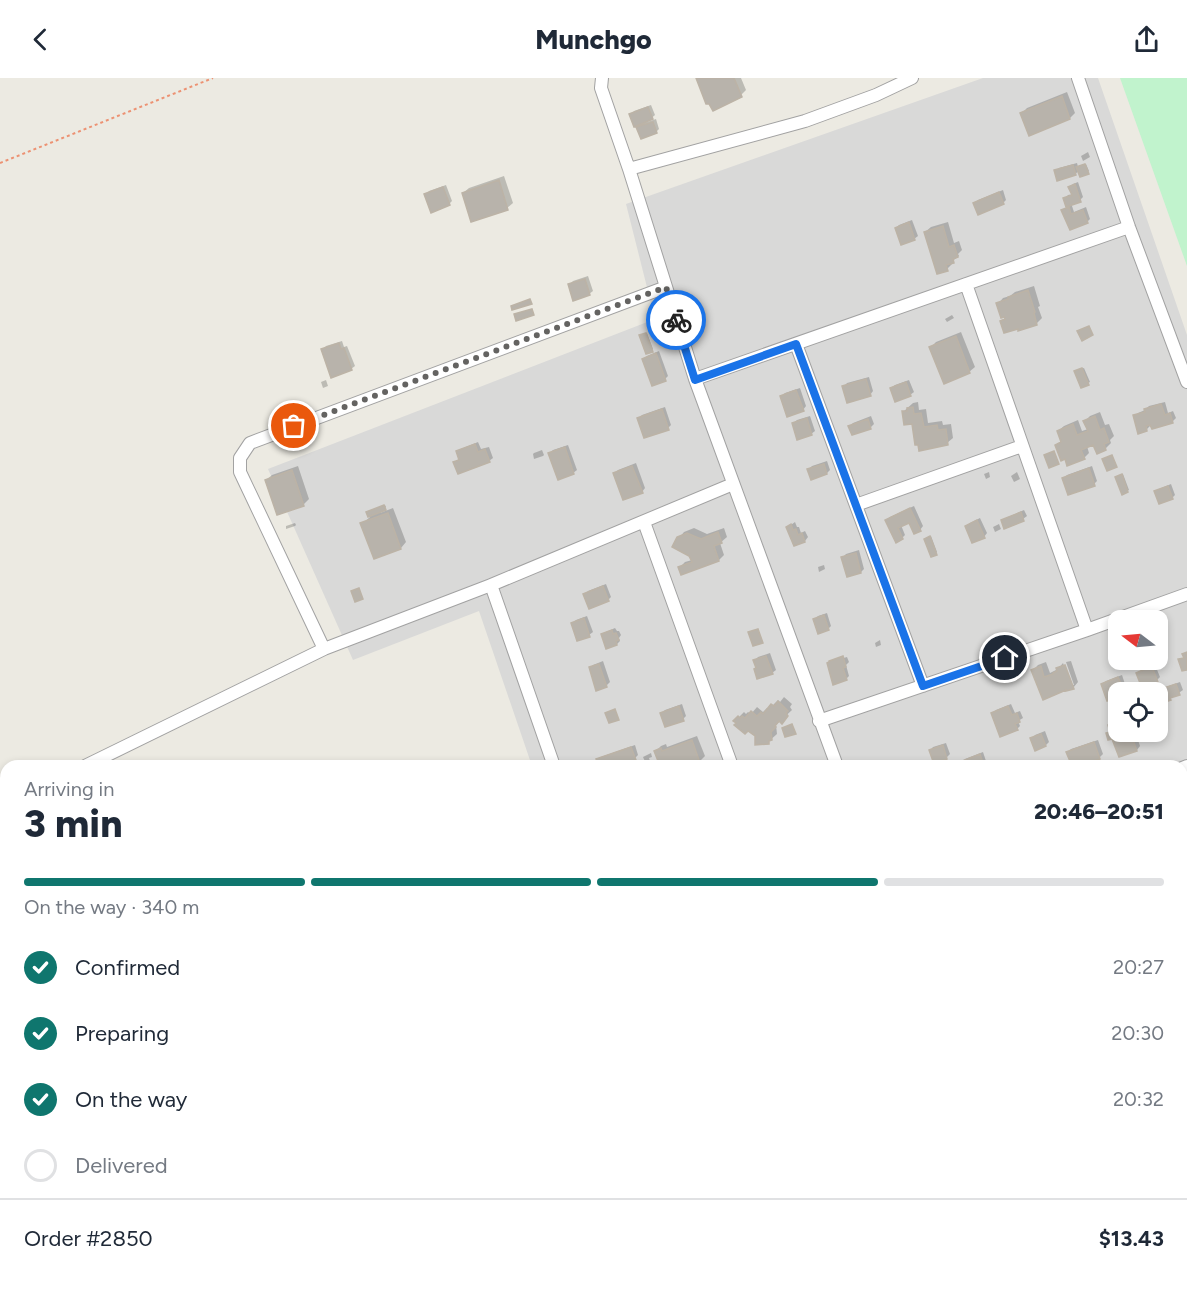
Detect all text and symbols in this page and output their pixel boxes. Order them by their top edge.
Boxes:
icon: back [24,23,57,56]
text: Munchgo [535,23,652,56]
icon: share [1130,23,1163,56]
courier [646,290,706,350]
icon: bike [660,304,693,337]
pin [268,400,319,451]
icon: bag [277,409,310,442]
north arrow [1108,610,1168,670]
map controls [1108,610,1168,742]
pin [979,632,1030,683]
icon: home [988,641,1021,674]
button: locate [1108,682,1168,742]
text: Arriving in [24,777,114,801]
text: 20:46–20:51 [1034,798,1164,825]
text: 3 min [24,800,122,847]
text: On the way · 340 m [24,895,199,919]
icon: check [24,951,57,984]
text: Confirmed [75,954,180,981]
text: 20:27 [1113,955,1164,979]
icon: check [24,1017,57,1050]
text: Preparing [75,1020,169,1047]
text: 20:30 [1111,1021,1164,1045]
icon: check [24,1083,57,1116]
text: On the way [75,1086,187,1113]
text: 20:32 [1113,1087,1164,1111]
text: Delivered [75,1152,168,1179]
text: Order #2850 [24,1225,153,1252]
text: $13.43 [1099,1225,1164,1252]

